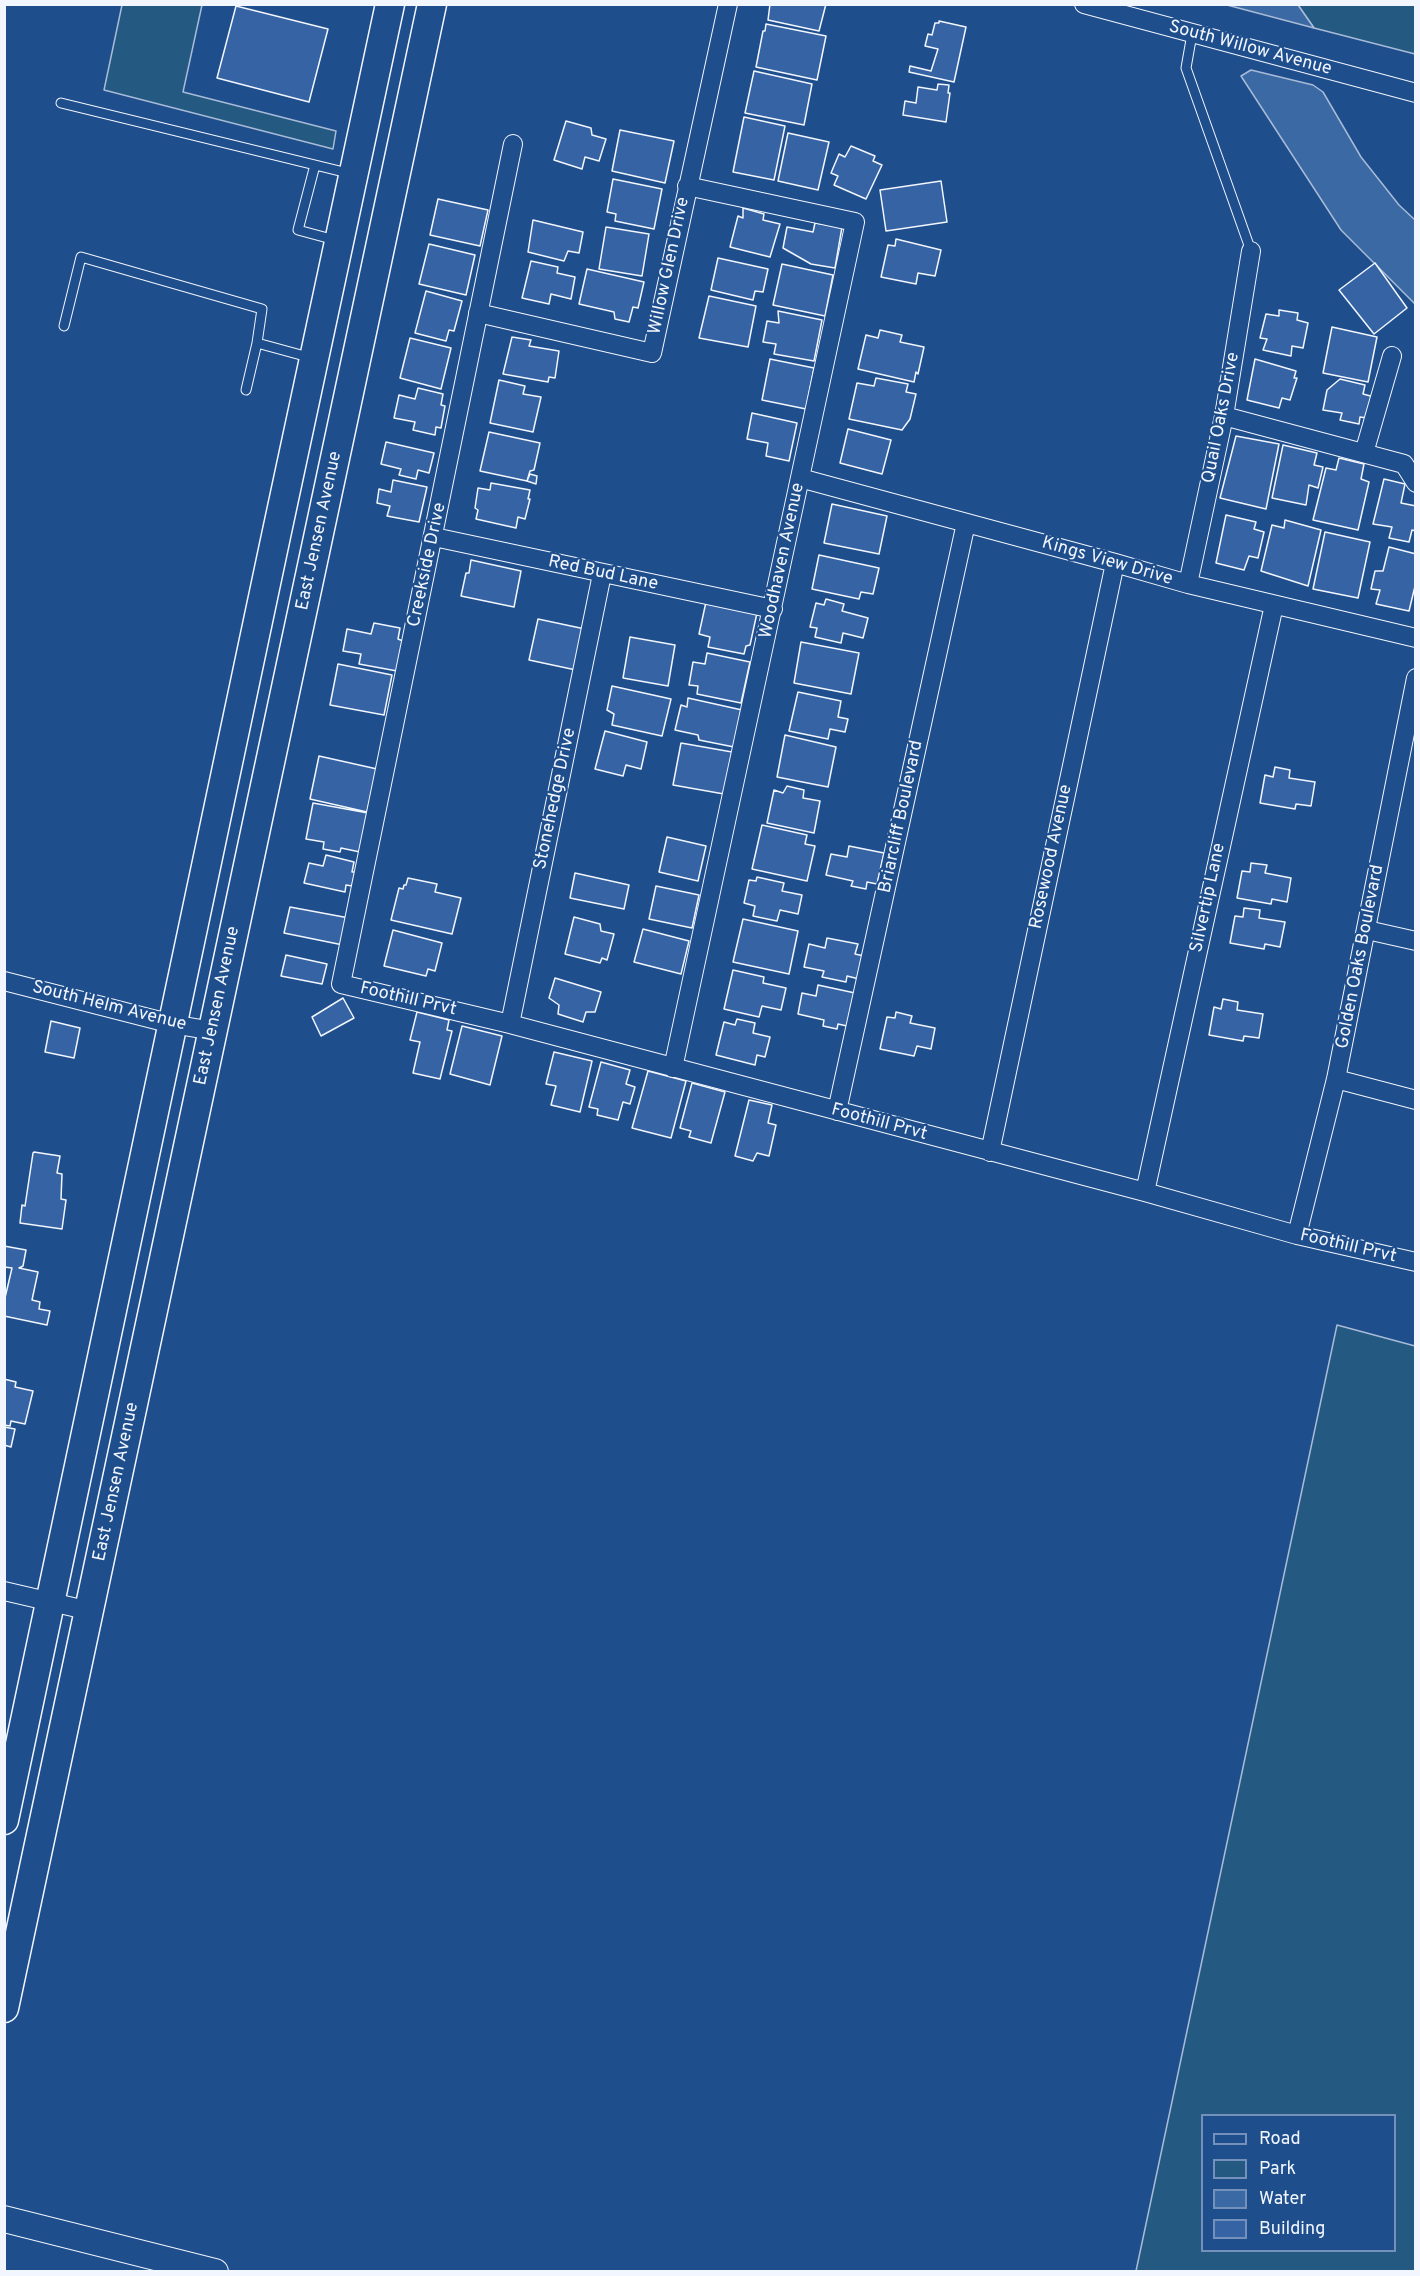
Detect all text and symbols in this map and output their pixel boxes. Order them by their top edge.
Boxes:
street label: South Willow Avenue [1166,17,1334,81]
street label: Willow Glen Drive [645,195,695,337]
street label: Quail Oaks Drive [1199,351,1245,485]
street label: East Jensen Avenue [293,450,347,612]
street label: Woodhaven Avenue [756,481,810,641]
street label: Creekside Drive [404,501,452,629]
street label: Kings View Drive [1039,533,1175,591]
street label: Red Bud Lane [546,552,660,596]
street label: Stonehedge Drive [530,726,582,872]
street label: Briarcliff Boulevard [875,739,929,895]
street label: Rosewood Avenue [1026,783,1078,931]
street label: Silvertip Lane [1187,841,1231,955]
street label: Golden Oaks Boulevard [1333,863,1389,1051]
street label: East Jensen Avenue [191,925,245,1087]
street label: South Helm Avenue [30,977,188,1037]
street label: Foothill Prvt [358,978,458,1022]
street label: Foothill Prvt [829,1100,929,1146]
street label: Foothill Prvt [1298,1225,1398,1269]
street label: East Jensen Avenue [90,1401,144,1563]
legend [1201,2114,1396,2252]
text: Road [1259,2128,1301,2151]
text: Park [1259,2158,1296,2181]
text: Water [1259,2188,1306,2211]
text: Building [1259,2218,1325,2241]

